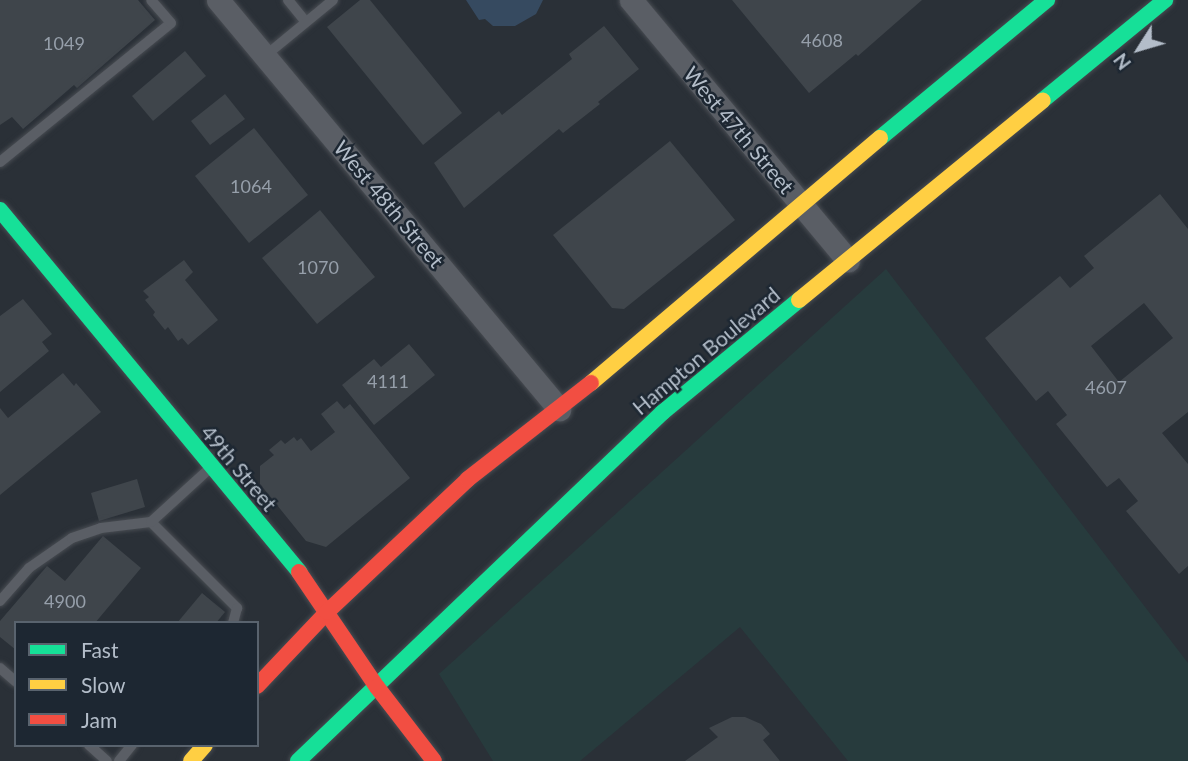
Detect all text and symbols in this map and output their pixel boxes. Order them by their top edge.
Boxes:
north arrow [1104,14,1174,84]
house number: 4608 [801,29,843,51]
house number: 1049 [43,32,85,54]
text: N [1108,49,1135,75]
street label: West 47th Street [679,61,799,199]
street label: West 48th Street [329,135,449,273]
house number: 1064 [230,175,272,197]
house number: 1070 [297,256,339,278]
street label: Hampton Boulevard [627,282,785,420]
house number: 4111 [367,370,409,392]
house number: 4607 [1085,376,1127,398]
street label: 49th Street [196,420,282,516]
house number: 4900 [44,590,86,612]
legend [14,621,259,747]
text: Fast [81,637,118,662]
text: Slow [81,672,125,697]
text: Jam [81,707,117,732]

